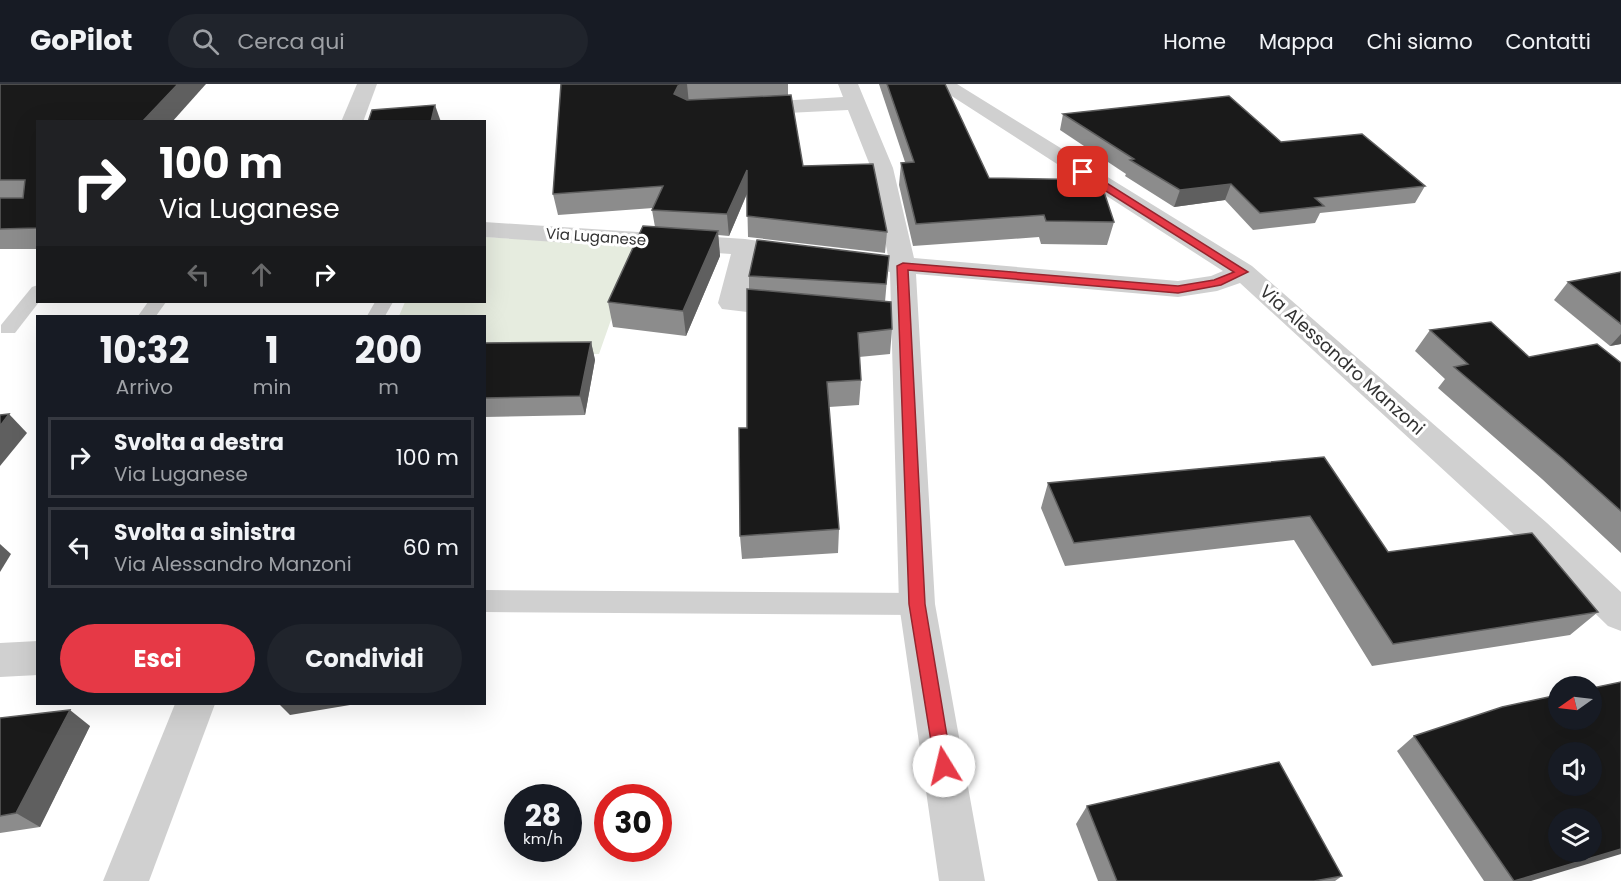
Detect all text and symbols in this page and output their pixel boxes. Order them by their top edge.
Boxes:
search box [168,14,588,68]
text: GoPilot [30,21,132,60]
icon: search [189,25,222,58]
text: Cerca qui [237,26,345,57]
text: Home [1163,27,1226,56]
text: Mappa [1259,27,1334,56]
text: Chi siamo [1367,27,1473,56]
text: Contatti [1506,27,1591,56]
text: 100 m [159,134,283,193]
icon: right [60,144,138,222]
pin [1057,146,1108,197]
icon: arrive [1066,155,1099,188]
text: Via Luganese [159,190,340,227]
street label: Via Luganese [545,223,647,250]
icon: left [182,258,215,291]
icon: ahead [245,258,278,291]
icon: right [308,258,341,291]
street label: Via Alessandro Manzoni [1255,279,1430,440]
text: 10:32 [100,325,189,376]
text: 1 [265,325,279,376]
text: 200 [355,325,422,376]
text: Arrivo [116,373,173,401]
text: min [253,373,291,401]
text: m [378,373,399,401]
text: Svolta a destra [114,427,284,458]
icon: right [63,441,96,474]
text: 100 m [396,442,459,473]
text: Via Luganese [114,460,248,488]
text: Svolta a sinistra [114,517,296,548]
icon: left [63,531,96,564]
text: 60 m [403,532,459,563]
text: Via Alessandro Manzoni [114,550,352,578]
button: Esci [60,624,255,693]
button: Condividi [267,624,462,693]
north arrow [1548,676,1602,730]
map controls [1548,676,1602,862]
position arrow [912,734,976,798]
button: sound [1548,742,1602,796]
speed limit sign: 30 [594,784,672,862]
text: 28 [525,794,561,837]
button: layers [1548,808,1602,862]
text: km/h [523,828,563,849]

